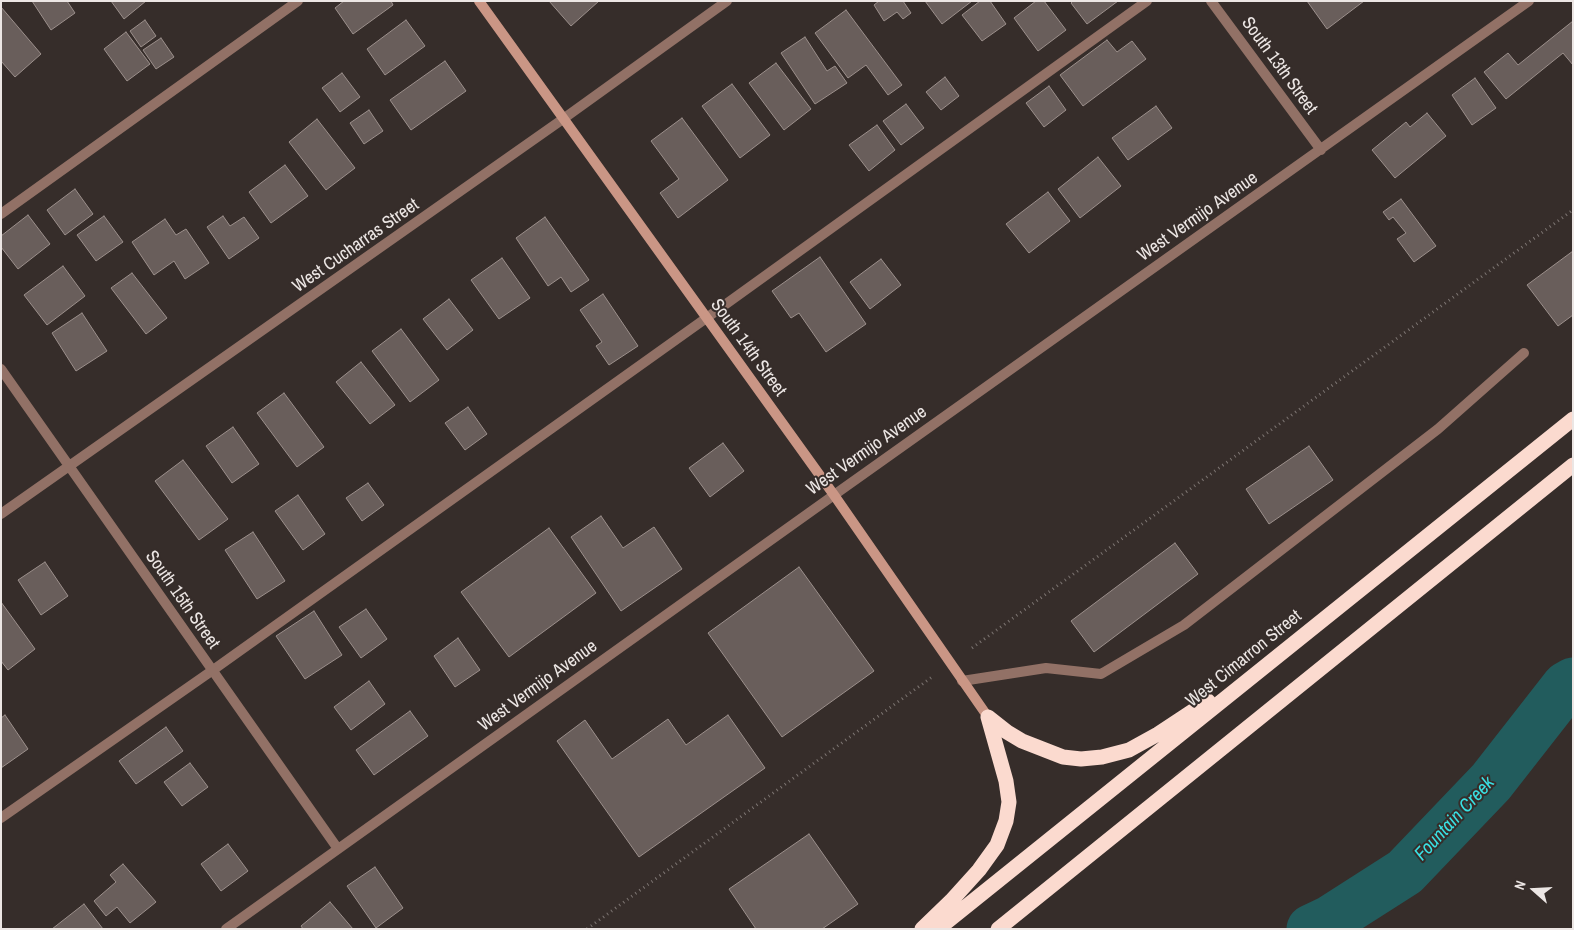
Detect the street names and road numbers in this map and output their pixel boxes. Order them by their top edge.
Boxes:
street label: South 13th Street [1236,13,1322,119]
street label: West Vermijo Avenue [1134,168,1262,266]
street label: West Cucharras Street [289,194,423,298]
street label: South 14th Street [705,295,791,401]
street label: West Vermijo Avenue [803,402,931,500]
street label: South 15th Street [140,547,224,653]
street label: West Cimarron Street [1182,606,1306,712]
street label: West Vermijo Avenue [474,636,602,736]

